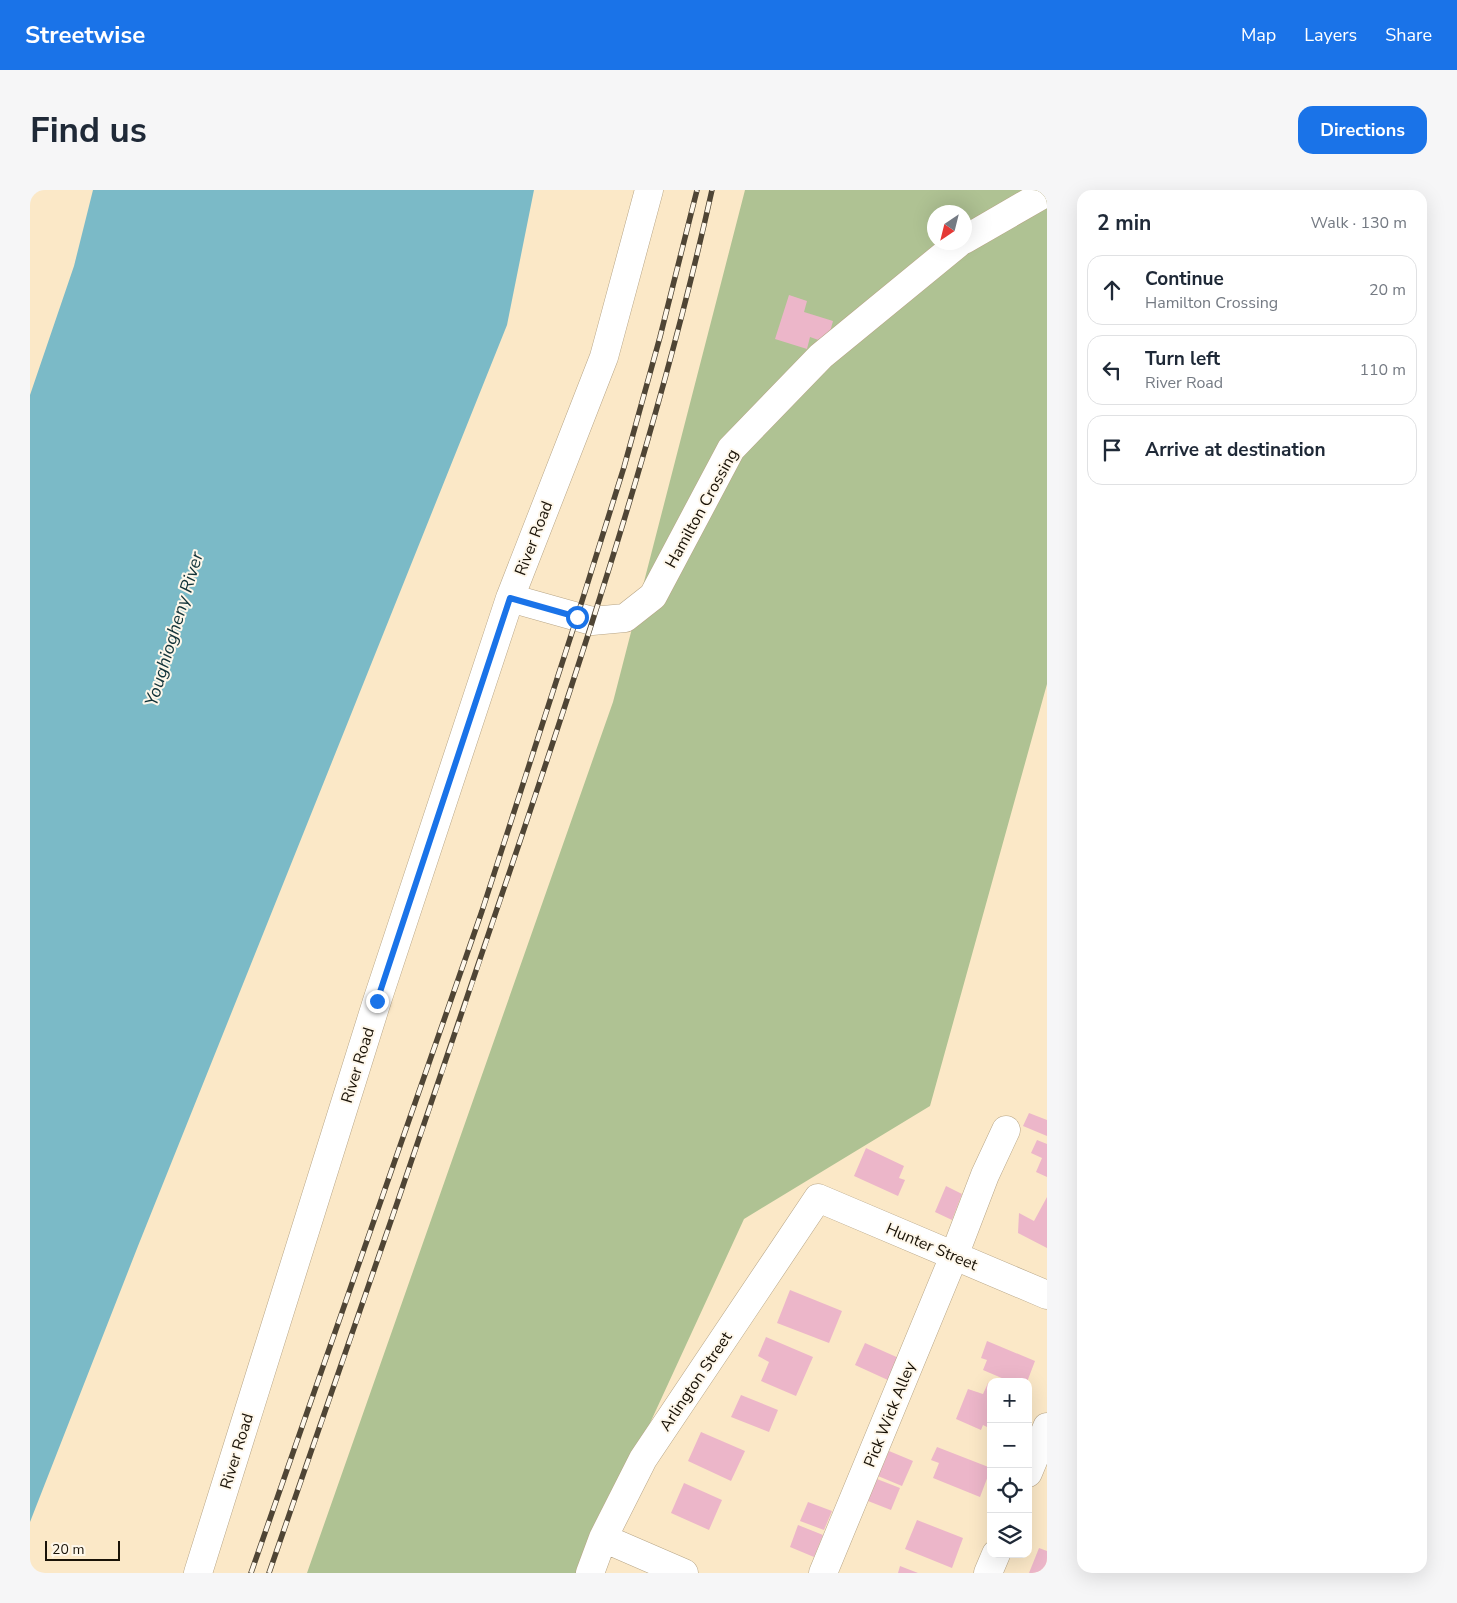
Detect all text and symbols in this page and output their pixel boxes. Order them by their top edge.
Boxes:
text: Streetwise [25,19,145,51]
text: Map [1241,23,1276,47]
text: Layers [1304,23,1357,47]
text: Share [1385,23,1432,47]
button: Directions [1298,106,1427,154]
text: Find us [30,107,147,154]
north arrow [927,205,972,250]
text: 2 min [1097,209,1151,237]
text: Walk · 130 m [1311,212,1407,234]
text: Continue [1145,266,1224,292]
icon: ahead [1098,276,1126,304]
text: 20 m [1369,279,1406,301]
text: Hamilton Crossing [1145,292,1278,314]
text: Turn left [1145,346,1220,372]
icon: left [1098,356,1126,384]
text: 110 m [1359,359,1406,381]
text: River Road [1145,372,1223,394]
icon: arrive [1098,436,1126,464]
text: Arrive at destination [1145,437,1326,463]
street label: Hamilton Crossing [660,445,744,572]
street label: River Road [510,498,558,579]
water label: Youghiogheny River [139,548,209,709]
route start [566,606,589,629]
route end [366,990,389,1013]
street label: River Road [336,1025,380,1106]
street label: Hunter Street [882,1218,981,1276]
street label: Arlington Street [654,1327,737,1436]
street label: Pick Wick Alley [859,1358,921,1470]
map controls [987,1378,1032,1558]
button: + [987,1378,1032,1423]
street label: River Road [215,1411,259,1492]
button: − [987,1423,1032,1468]
button: locate [987,1468,1032,1513]
button: layers [987,1513,1032,1558]
scale bar [45,1538,120,1561]
text: 20 m [52,1540,84,1559]

